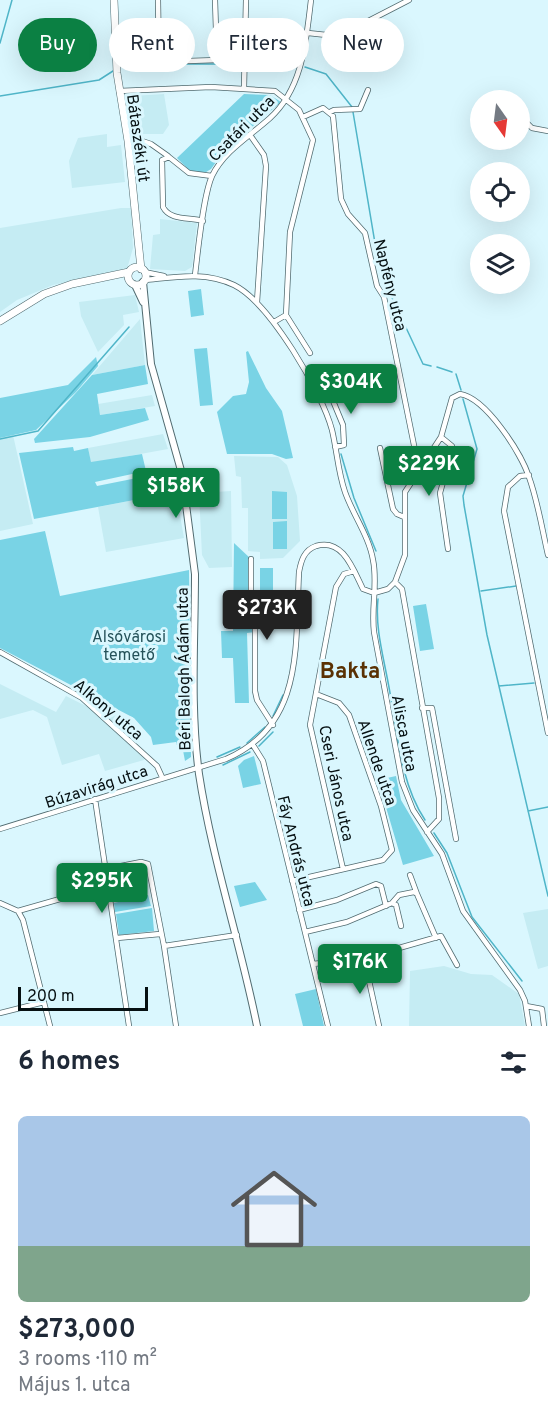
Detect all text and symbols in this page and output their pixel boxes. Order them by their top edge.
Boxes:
chip: Buy [18,18,97,72]
chip: Rent [109,18,195,72]
chip: Filters [207,18,309,72]
chip: New [321,18,404,72]
north arrow [470,90,530,150]
map controls [470,90,530,294]
street label: Csatári utca [205,92,280,167]
street label: Bátaszéki út [121,93,153,183]
button: locate [470,162,530,222]
button: layers [470,234,530,294]
street label: Napfény utca [368,237,410,334]
pin: $304K [309,364,393,415]
text: $304K [319,370,383,396]
pin: $229K [387,446,471,497]
text: $229K [398,452,460,478]
pin: $158K [134,468,218,519]
text: $158K [147,474,205,500]
street label: Béri Balogh Ádám utca [172,587,196,751]
pin: $273K [225,590,309,641]
text: $273K [237,596,297,622]
park label: Alsóvárosi temető [92,628,166,666]
district label: Bakta [320,659,380,686]
street label: Alkony utca [69,676,146,745]
street label: Alisca utca [386,693,420,773]
street label: Allende utca [352,717,400,808]
street label: Cseri János utca [313,724,357,843]
street label: Búzavirág utca [43,762,150,814]
street label: Fáy András utca [272,794,318,909]
pin: $295K [60,863,144,914]
text: $295K [71,869,133,895]
pin: $176K [318,944,402,995]
text: $176K [332,950,388,976]
scale bar [18,984,148,1012]
text: 200 m [27,987,75,1007]
text: 6 homes [18,1046,120,1079]
icon: filters [497,1046,530,1079]
icon: home [220,1155,328,1263]
text: $273,000 [18,1314,136,1347]
text: 3 rooms · 110 m² [18,1347,157,1373]
text: Május 1. utca [18,1373,131,1399]

